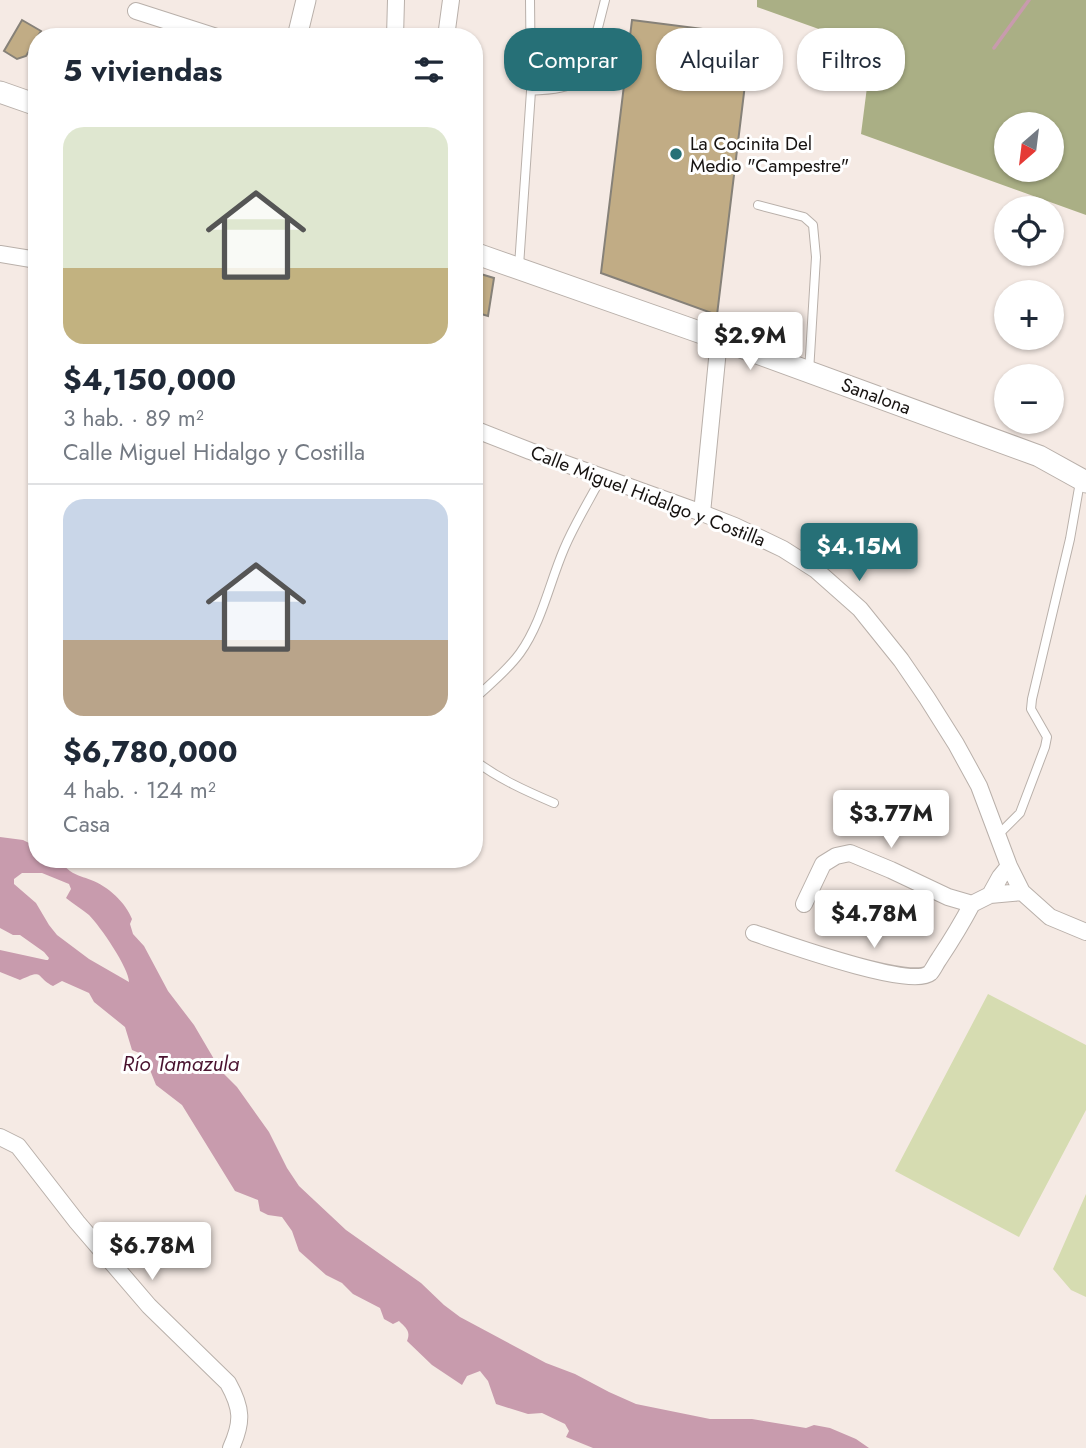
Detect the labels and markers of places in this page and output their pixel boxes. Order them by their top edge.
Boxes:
place label: La Cocinita Del Medio "Campestre" [690,130,849,179]
marker: La Cocinita Del Medio "Campestre" [668,146,684,162]
pin: $2.9M [701,312,799,372]
pin: $4.15M [802,524,916,583]
pin: $3.77M [834,790,948,850]
pin: $4.78M [817,890,931,950]
pin: $6.78M [95,1222,209,1282]

